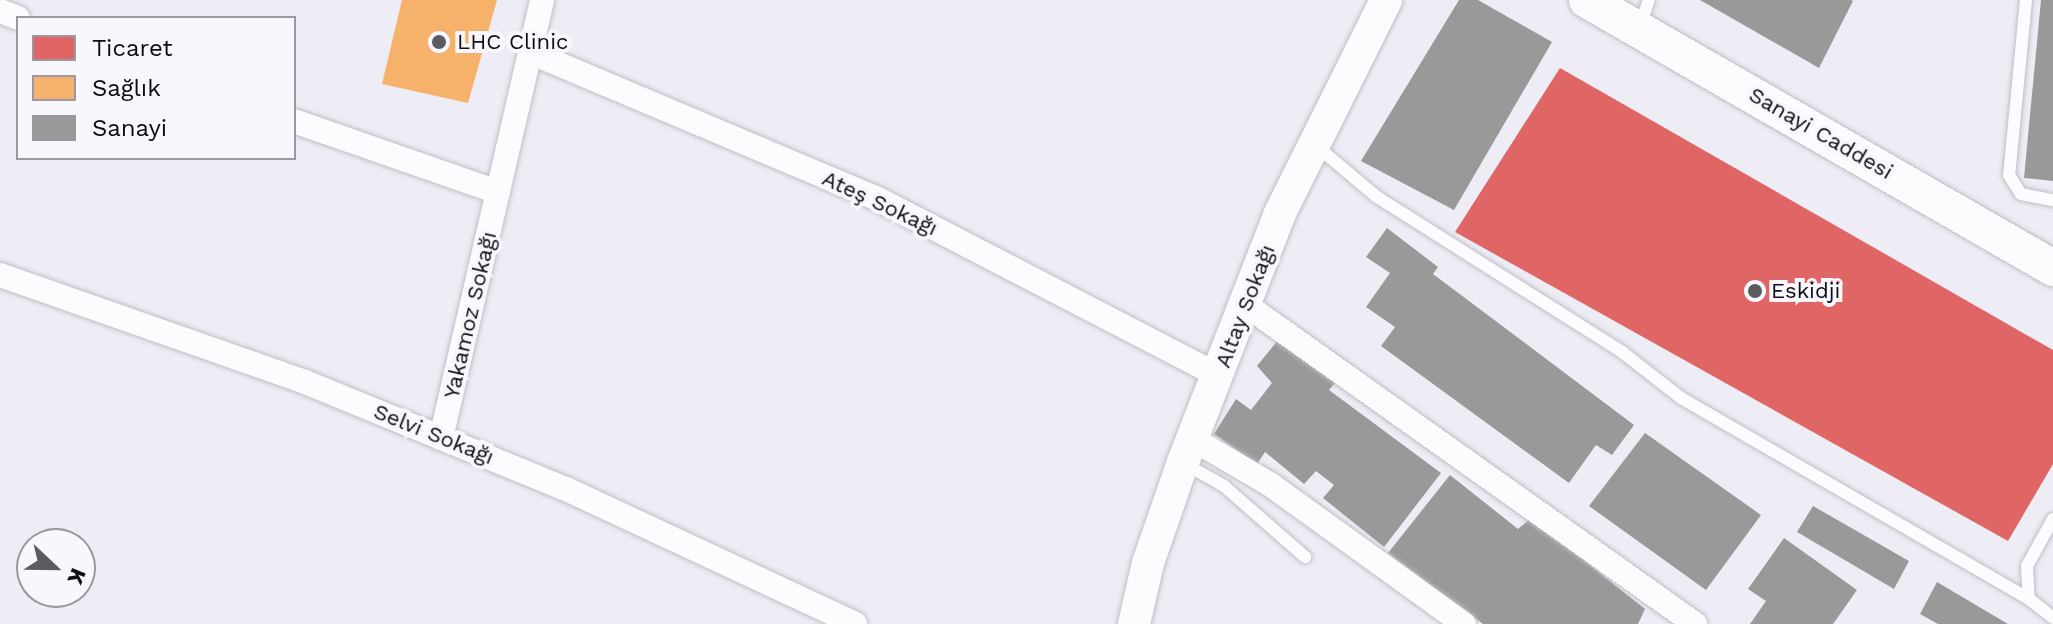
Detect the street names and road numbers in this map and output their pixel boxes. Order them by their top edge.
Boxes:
street label: Sanayi Caddesi [1744,81,1898,185]
street label: Ateş Sokağı [818,165,942,241]
street label: Yakamoz Sokağı [438,229,502,401]
street label: Altay Sokağı [1209,240,1281,372]
street label: Selvi Sokağı [370,398,498,470]

